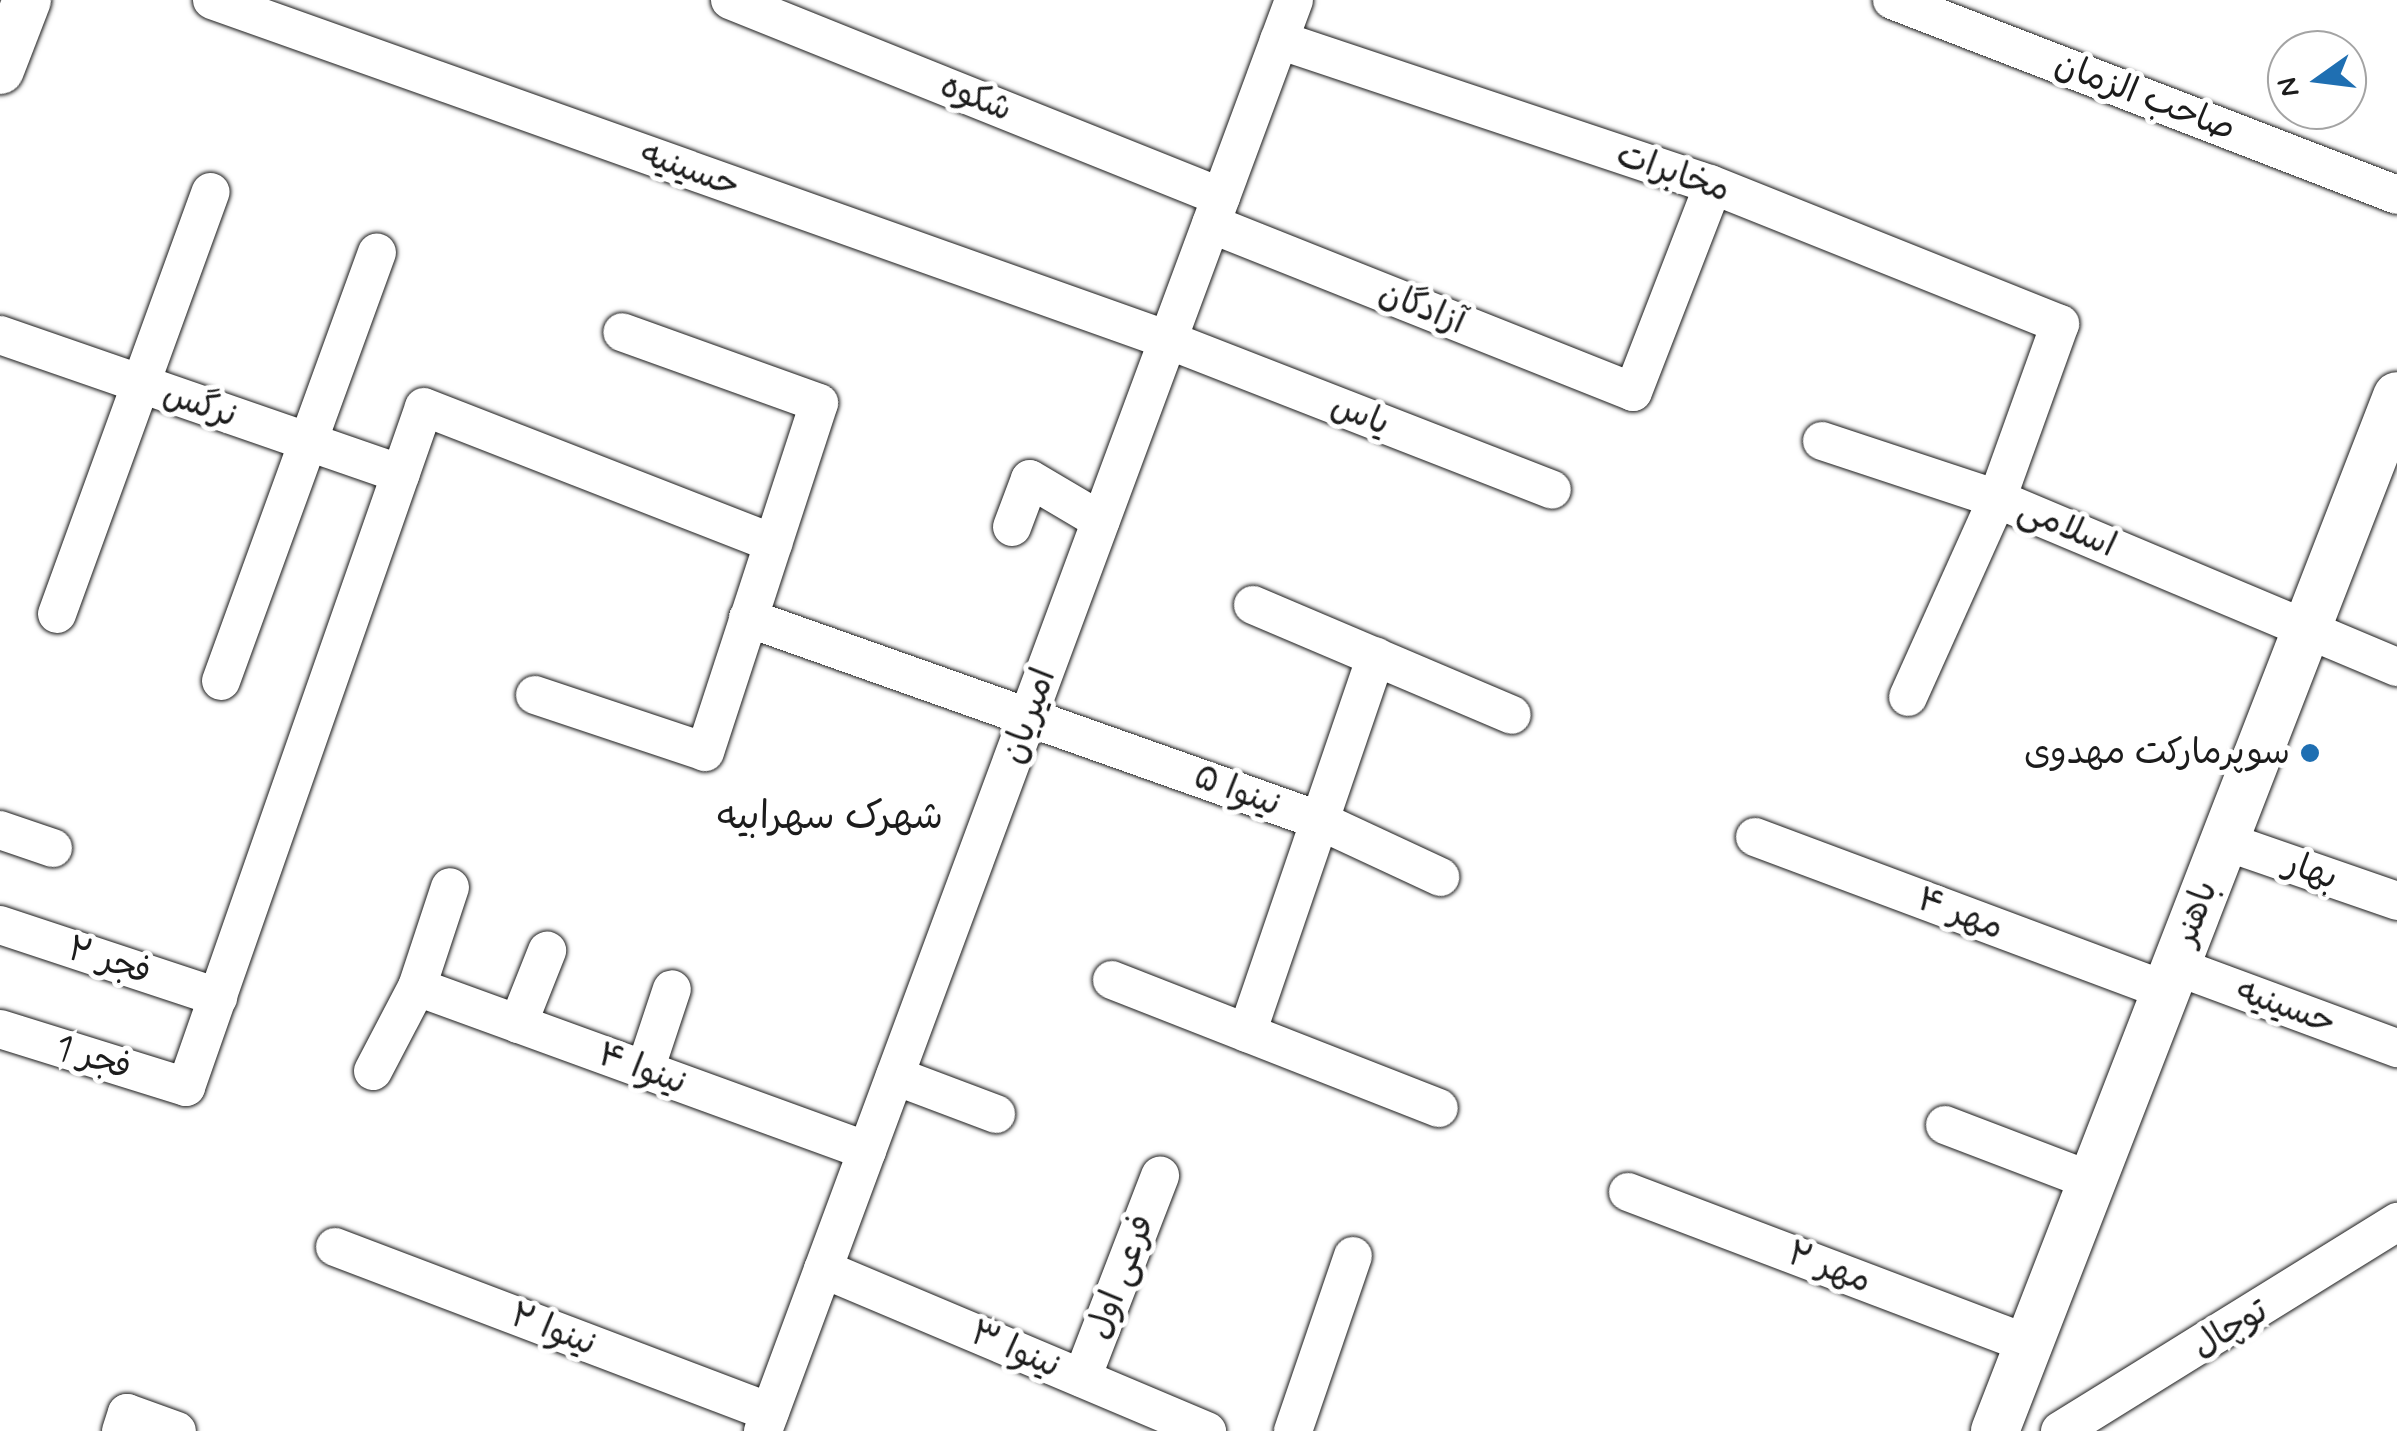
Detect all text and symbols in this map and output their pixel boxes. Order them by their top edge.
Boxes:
north arrow [2267,30,2367,130]
street label: صاحب الزمان [2049,43,2241,151]
street label: شکوه [934,65,1018,131]
text: N [2269,73,2310,100]
street label: حسینیه [634,133,746,207]
street label: مخابرات [1611,134,1735,212]
street label: آزادگان [1373,272,1471,344]
street label: نرگس [158,373,242,437]
street label: یاس [1325,385,1395,445]
street label: اسلامی [2012,489,2122,567]
street label: امیریان [992,663,1066,769]
place label: سوپرمارکت مهدوی [2024,732,2290,774]
marker: سوپرمارکت مهدوی [2299,742,2321,764]
street label: نینوا ۵ [1188,756,1286,826]
district label: شهرک سهرابیه [717,795,943,841]
street label: بهار [2279,842,2343,900]
street label: باهنر [2165,875,2227,951]
street label: مهر ۴ [1911,878,2009,950]
street label: فجر ۲ [62,928,156,994]
street label: حسینیه [2230,970,2342,1044]
street label: فجر 1 [50,1027,136,1089]
street label: نینوا ۴ [592,1034,692,1104]
street label: فرعی اول [1078,1209,1164,1345]
street label: مهر ۲ [1781,1233,1877,1303]
street label: توچال [2185,1290,2275,1368]
street label: نینوا ۲ [504,1295,602,1365]
street label: نینوا ۳ [964,1312,1066,1388]

